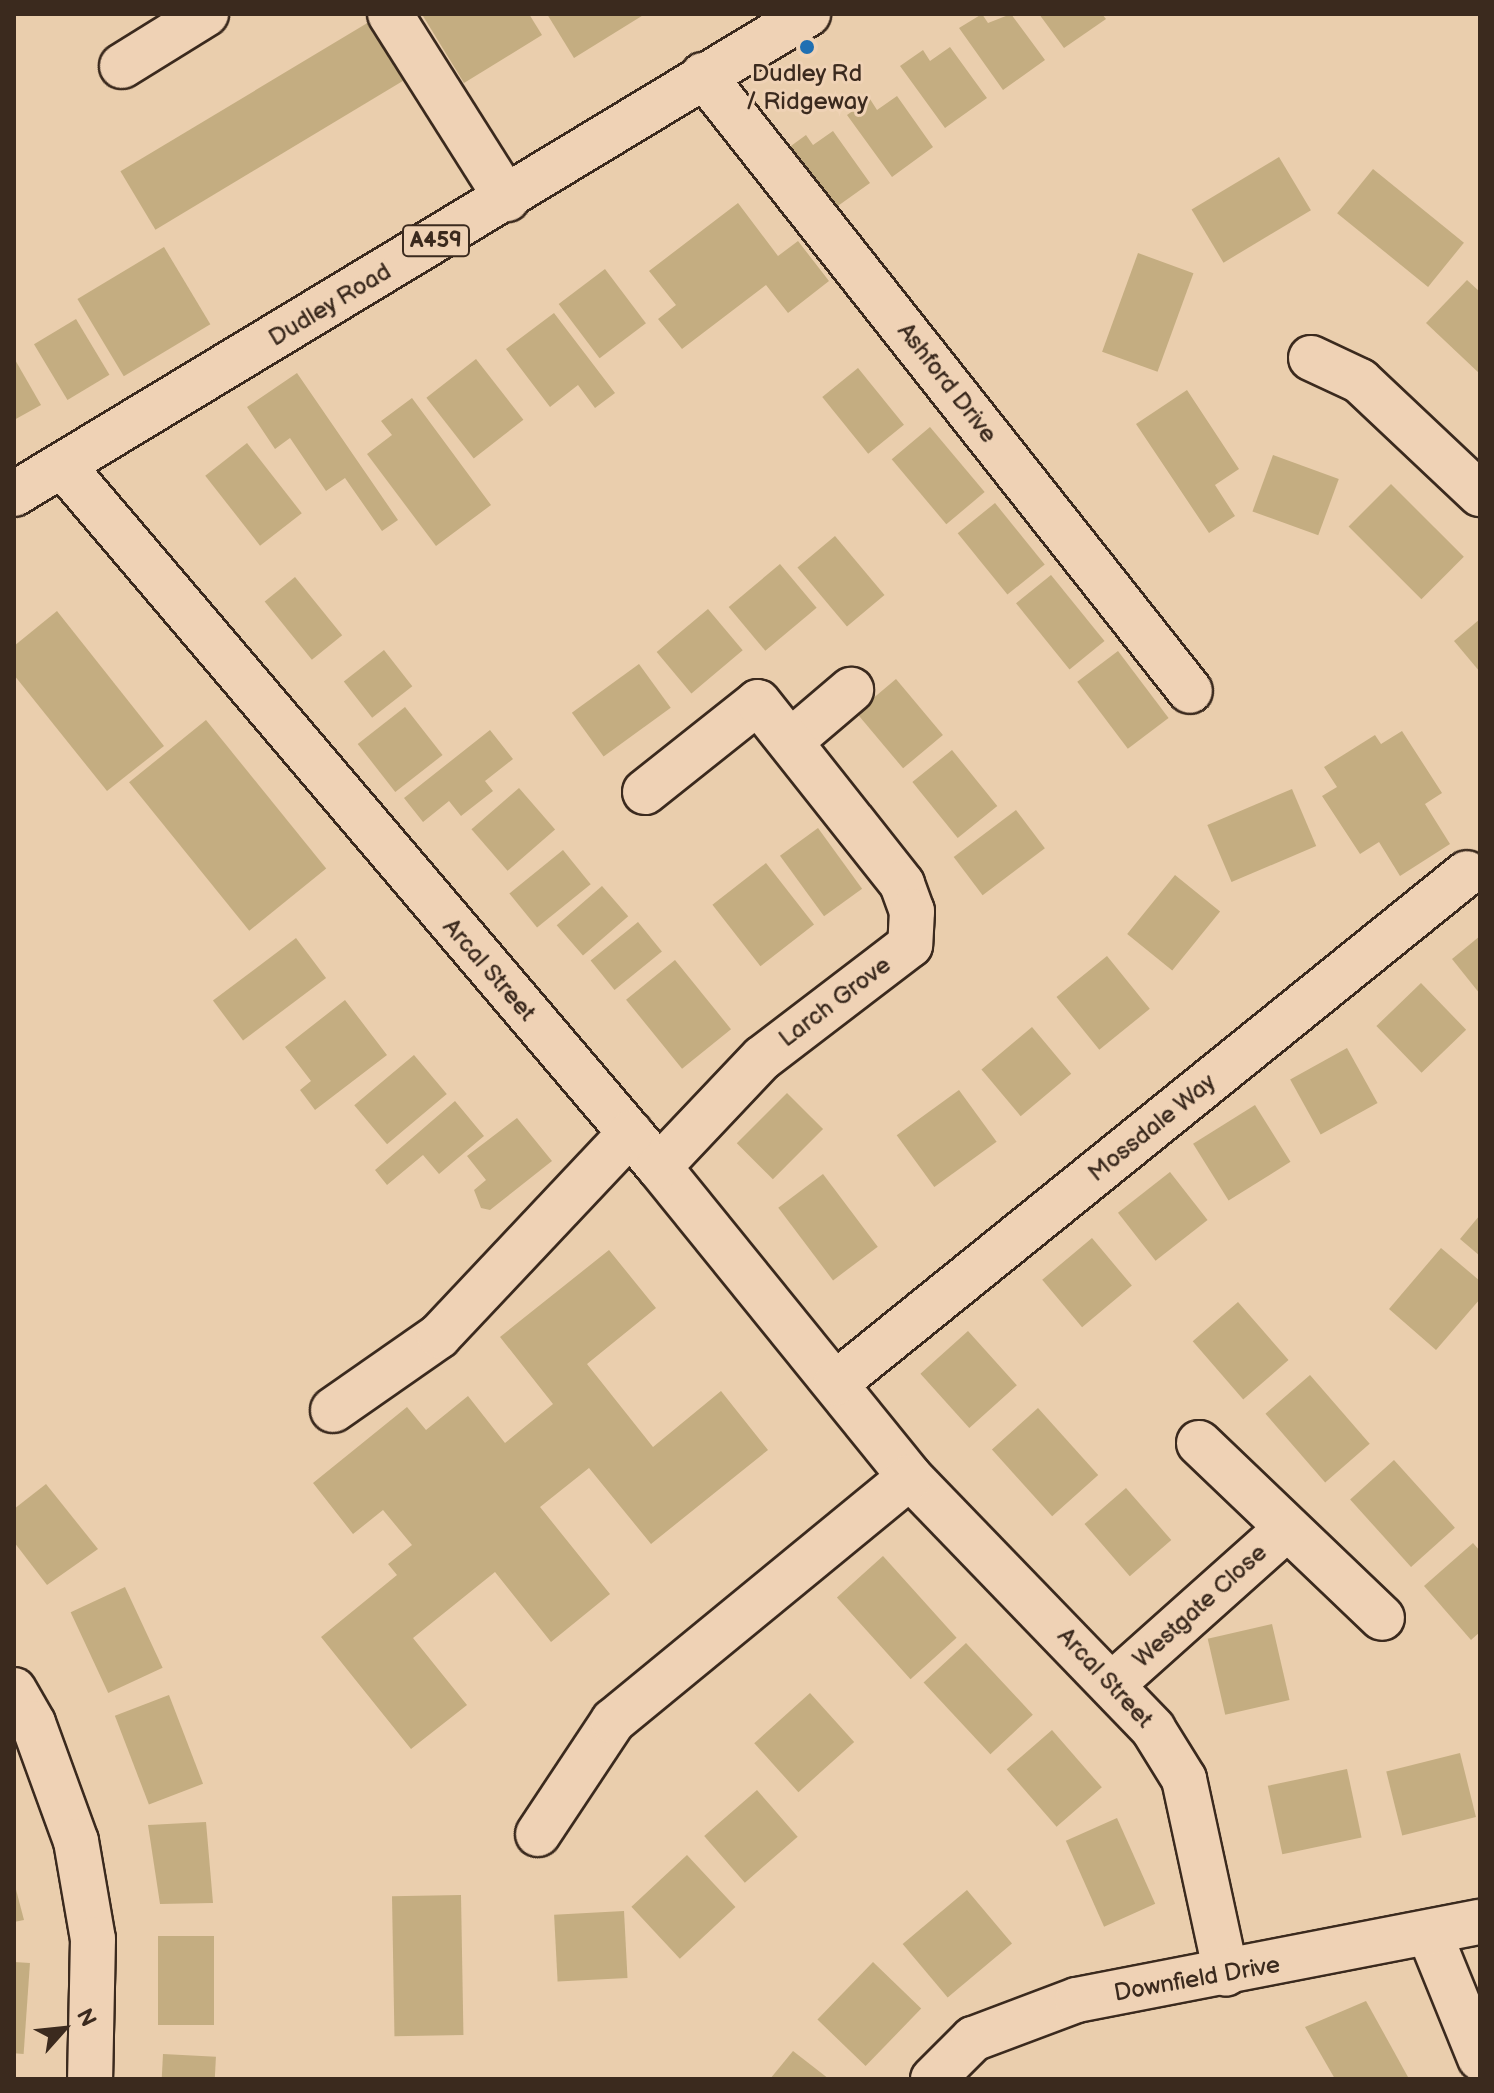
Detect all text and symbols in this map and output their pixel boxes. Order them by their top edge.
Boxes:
marker: Dudley Rd / Ridgeway [798,38,816,56]
place label: Dudley Rd / Ridgeway [746,60,868,116]
road number: A459 [402,223,470,259]
street label: Dudley Road [263,257,397,353]
street label: Ashford Drive [891,317,1003,449]
street label: Arcal Street [436,913,542,1027]
street label: Larch Grove [773,951,897,1053]
street label: Mossdale Way [1082,1068,1222,1188]
street label: Westgate Close [1127,1538,1273,1674]
street label: Arcal Street [1051,1622,1159,1734]
street label: Downfield Drive [1112,1950,1282,2008]
north arrow [24,1989,104,2069]
text: N [70,2004,102,2031]

